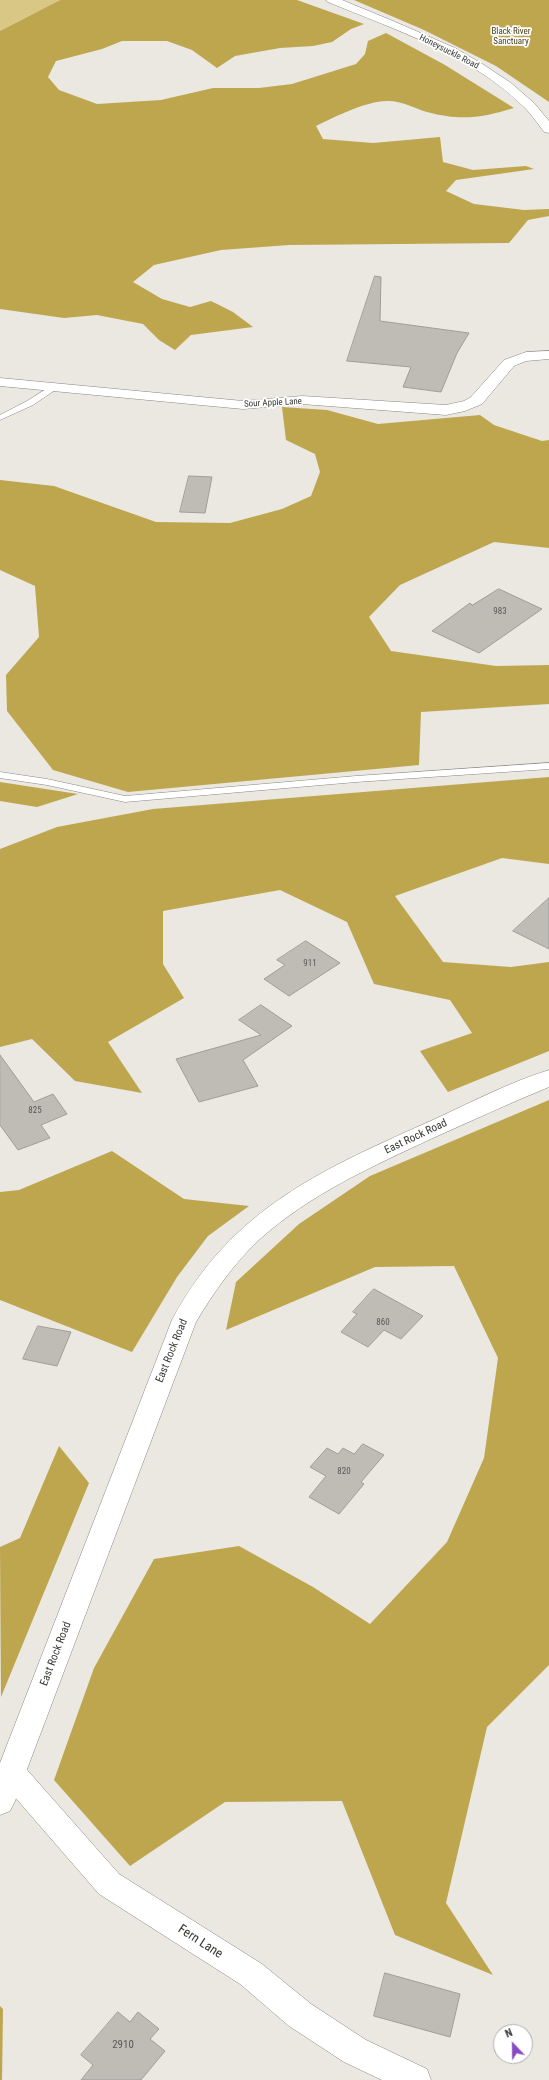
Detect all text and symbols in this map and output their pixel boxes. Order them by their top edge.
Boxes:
park label: Black River Sanctuary [491,27,531,48]
street label: Honeysuckle Road [417,32,481,72]
street label: Sour Apple Lane [244,396,302,410]
house number: 983 [493,607,507,617]
house number: 911 [303,959,317,969]
house number: 825 [28,1106,42,1116]
street label: East Rock Road [383,1117,449,1157]
street label: East Rock Road [153,1317,191,1385]
house number: 860 [376,1318,390,1328]
house number: 820 [337,1467,351,1477]
street label: East Rock Road [38,1620,74,1688]
street label: Fern Lane [175,1922,225,1962]
north arrow [493,2024,533,2064]
text: N [503,2026,514,2041]
house number: 2910 [112,2038,134,2052]

